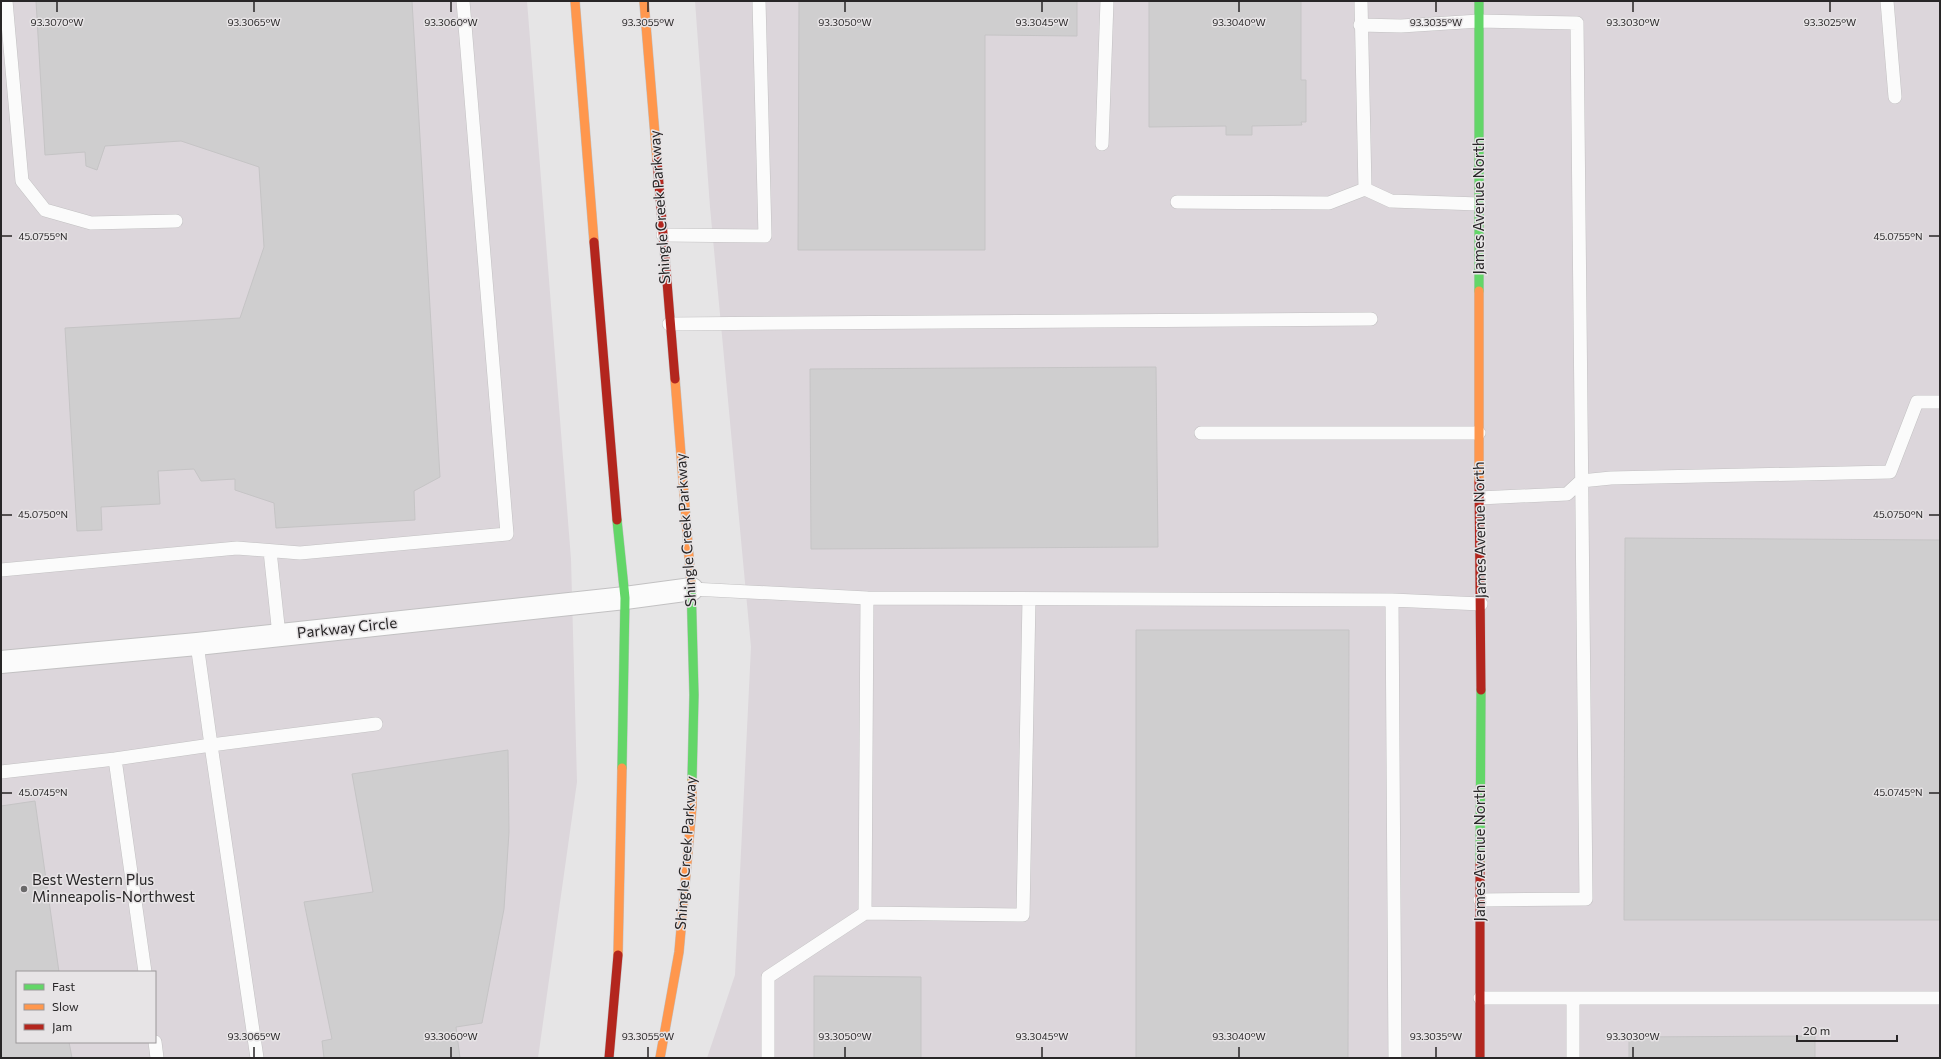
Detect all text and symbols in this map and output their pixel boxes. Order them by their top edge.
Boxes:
text: 93.3070°W [31,16,83,28]
text: 93.3065°W [228,16,280,28]
text: 93.3060°W [424,16,478,28]
text: 93.3055°W [622,16,674,28]
text: 93.3050°W [818,16,872,28]
text: 93.3045°W [1016,16,1068,28]
text: 93.3040°W [1212,16,1266,28]
text: 93.3035°W [1410,16,1462,28]
text: 93.3030°W [1606,16,1660,28]
text: 93.3025°W [1804,16,1856,28]
street label: Shingle Creek Parkway [645,129,673,285]
street label: James Avenue North [1469,138,1487,274]
text: 45.0755°N [18,230,68,242]
text: 45.0755°N [1873,230,1923,242]
street label: Shingle Creek Parkway [671,452,699,608]
street label: James Avenue North [1469,461,1489,599]
text: 45.0750°N [18,508,68,520]
text: 45.0750°N [1873,508,1923,520]
street label: Parkway Circle [296,613,398,641]
street label: Shingle Creek Parkway [671,775,699,930]
street label: James Avenue North [1470,785,1488,921]
text: 45.0745°N [19,786,67,798]
text: 45.0745°N [1874,786,1922,798]
place label: Best Western Plus Minneapolis-Northwest [32,870,195,905]
marker: Best Western Plus Minneapolis-Northwest [19,884,29,894]
legend [16,971,156,1043]
text: Fast [52,979,75,993]
text: Slow [52,999,79,1013]
scale bar [1797,1017,1897,1043]
text: Jam [52,1019,72,1034]
text: 20 m [1803,1023,1830,1037]
text: 93.3065°W [228,1030,280,1042]
text: 93.3060°W [424,1030,478,1042]
text: 93.3055°W [622,1030,674,1042]
text: 93.3050°W [818,1030,872,1042]
text: 93.3045°W [1016,1030,1068,1042]
text: 93.3040°W [1212,1030,1266,1042]
text: 93.3035°W [1410,1030,1462,1042]
text: 93.3030°W [1606,1030,1660,1042]

